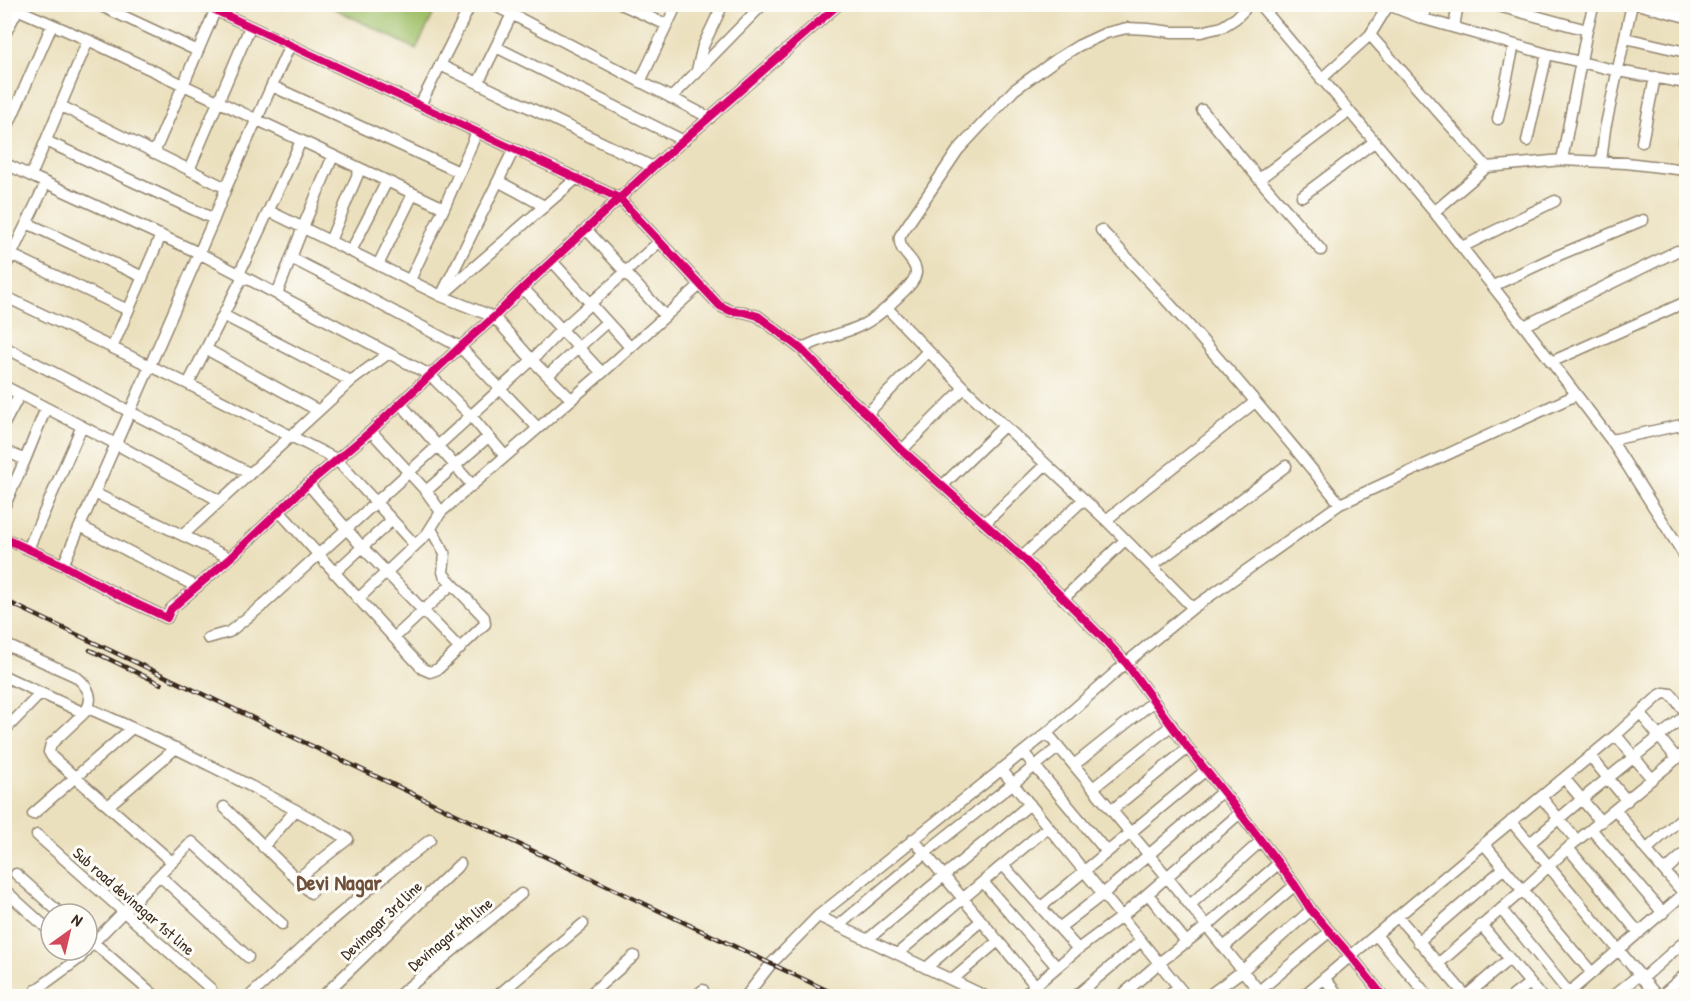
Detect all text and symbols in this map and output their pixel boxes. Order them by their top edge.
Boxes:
street label: Sub road devinagar 1st line [68,842,200,960]
district label: Devi Nagar [296,867,382,898]
street label: Devinagar 3rd line [335,875,427,965]
street label: Devinagar 4th line [403,892,497,976]
north arrow [39,902,99,962]
text: N [68,908,87,931]

